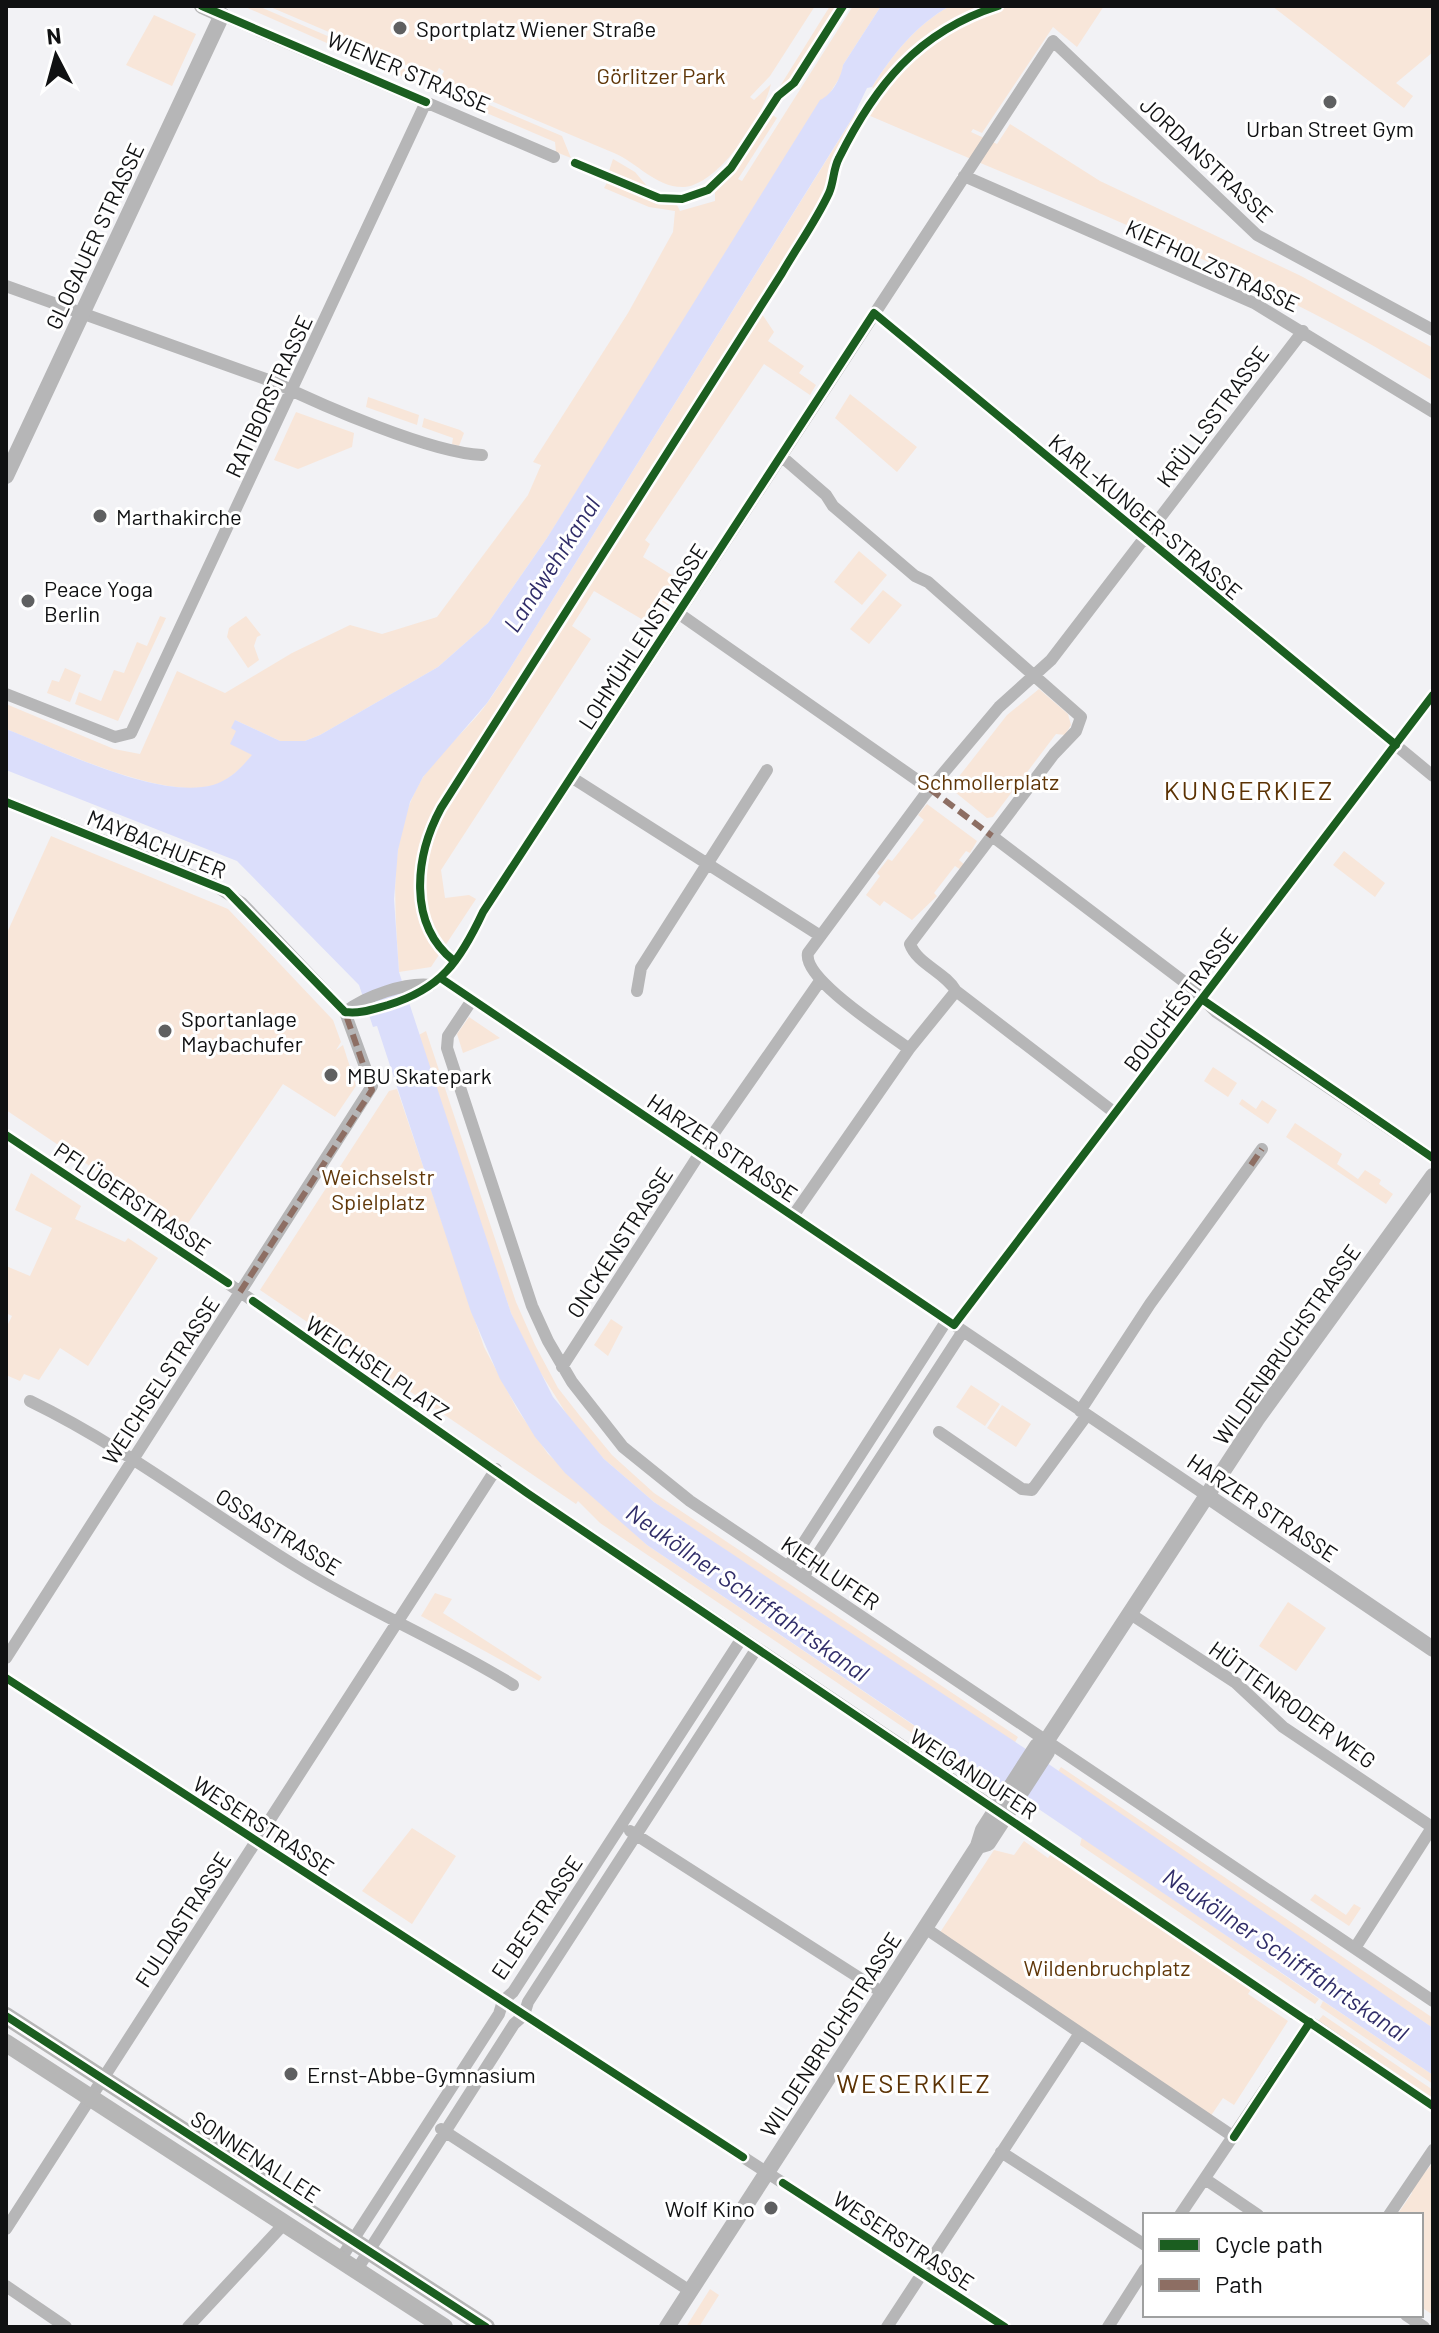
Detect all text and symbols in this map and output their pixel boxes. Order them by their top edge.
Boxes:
place label: Sportplatz Wiener Straße [416,15,656,41]
north arrow [16,16,96,96]
marker: Sportplatz Wiener Straße [391,19,409,37]
text: N [45,21,62,49]
street label: WIENER STRASSE [323,25,495,117]
park label: Görlitzer Park [596,62,726,88]
street label: JORDANSTRASSE [1135,91,1279,227]
marker: Urban Street Gym [1321,93,1339,111]
place label: Urban Street Gym [1246,115,1414,141]
street label: GLOGAUER STRASSE [39,139,149,333]
street label: KIEFHOLZSTRASSE [1122,213,1304,317]
street label: RATIBORSTRASSE [219,311,317,481]
street label: KRÜLLSSTRASSE [1151,340,1273,492]
street label: KARL-KUNGER-STRASSE [1044,428,1248,604]
water label: Landwehrkanal [497,490,606,637]
place label: Marthakirche [116,503,242,529]
marker: Marthakirche [91,507,109,525]
street label: LOHMÜHLENSTRASSE [572,538,712,734]
place label: Peace Yoga Berlin [44,575,153,626]
marker: Peace Yoga Berlin [19,592,37,610]
park label: Schmollerplatz [917,768,1059,794]
district label: KUNGERKIEZ [1164,774,1334,805]
street label: MAYBACHUFER [84,803,230,883]
street label: BOUCHÉSTRASSE [1118,922,1242,1076]
place label: Sportanlage Maybachufer [181,1005,303,1056]
marker: Sportanlage Maybachufer [156,1022,174,1040]
place label: MBU Skatepark [347,1062,492,1088]
marker: MBU Skatepark [322,1066,340,1084]
street label: HARZER STRASSE [643,1087,803,1207]
street label: PFLÜGERSTRASSE [50,1136,216,1260]
street label: ONCKENSTRASSE [561,1162,677,1322]
park label: Weichselstr Spielplatz [322,1163,434,1214]
street label: WILDENBRUCHSTRASSE [1207,1239,1365,1449]
street label: WEICHSELSTRASSE [96,1291,224,1469]
street label: WEICHSELPLATZ [301,1309,455,1425]
street label: HARZER STRASSE [1183,1447,1343,1567]
street label: OSSASTRASSE [212,1482,346,1580]
water label: Neuköllner Schifffahrtskanal [621,1497,875,1687]
street label: KIEHLUFER [777,1530,885,1614]
street label: HÜTTENRODER WEG [1205,1635,1381,1773]
street label: WEIGANDUFER [905,1722,1043,1824]
street label: WESERSTRASSE [189,1770,339,1880]
street label: FULDASTRASSE [129,1847,235,1991]
street label: ELBESTRASSE [485,1850,587,1984]
water label: Neuköllner Schifffahrtskanal [1158,1861,1415,2047]
street label: WILDENBRUCHSTRASSE [754,1927,906,2141]
park label: Wildenbruchplatz [1024,1954,1190,1980]
place label: Ernst-Abbe-Gymnasium [307,2061,536,2087]
marker: Ernst-Abbe-Gymnasium [282,2065,300,2083]
district label: WESERKIEZ [836,2067,992,2098]
street label: SONNENALLEE [187,2105,325,2207]
street label: WESERSTRASSE [829,2185,979,2295]
place label: Wolf Kino [665,2195,755,2221]
marker: Wolf Kino [762,2199,780,2217]
legend [1143,2213,1423,2317]
text: Cycle path [1215,2229,1323,2258]
text: Path [1215,2269,1263,2298]

